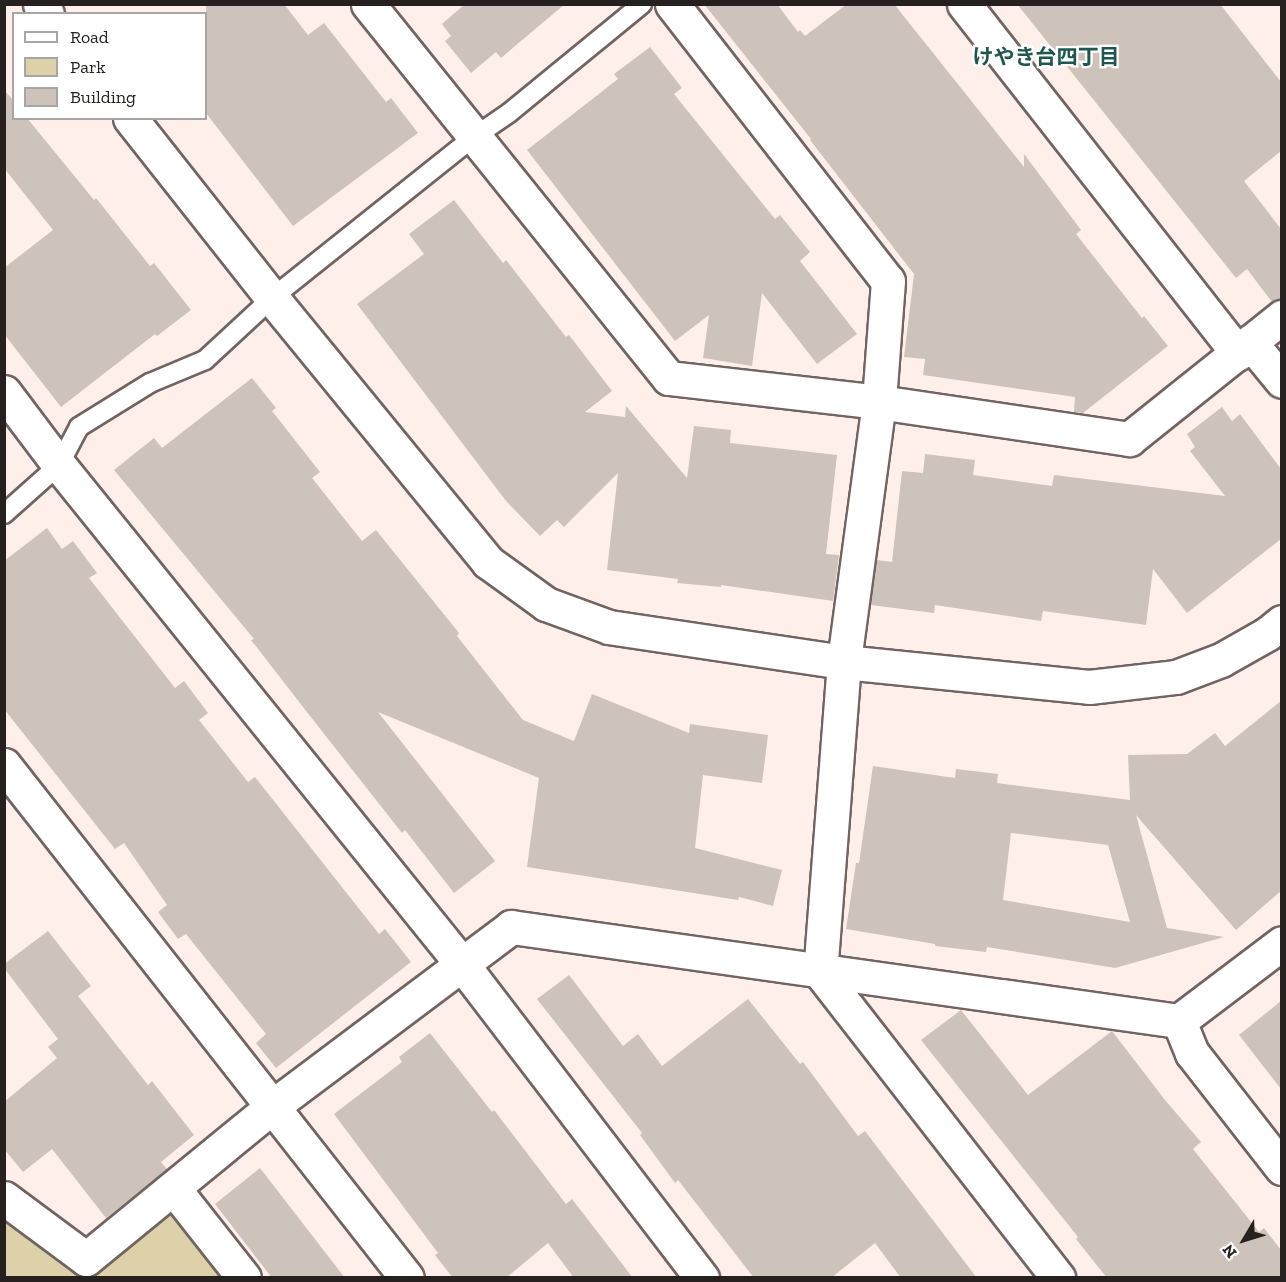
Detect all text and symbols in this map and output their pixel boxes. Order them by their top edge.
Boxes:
legend [12,12,207,120]
text: Road [70,26,109,48]
district label: けやき台四丁目 [973,44,1119,70]
text: Park [70,56,106,78]
text: Building [70,86,136,108]
north arrow [1214,1210,1274,1270]
text: N [1218,1241,1241,1262]

